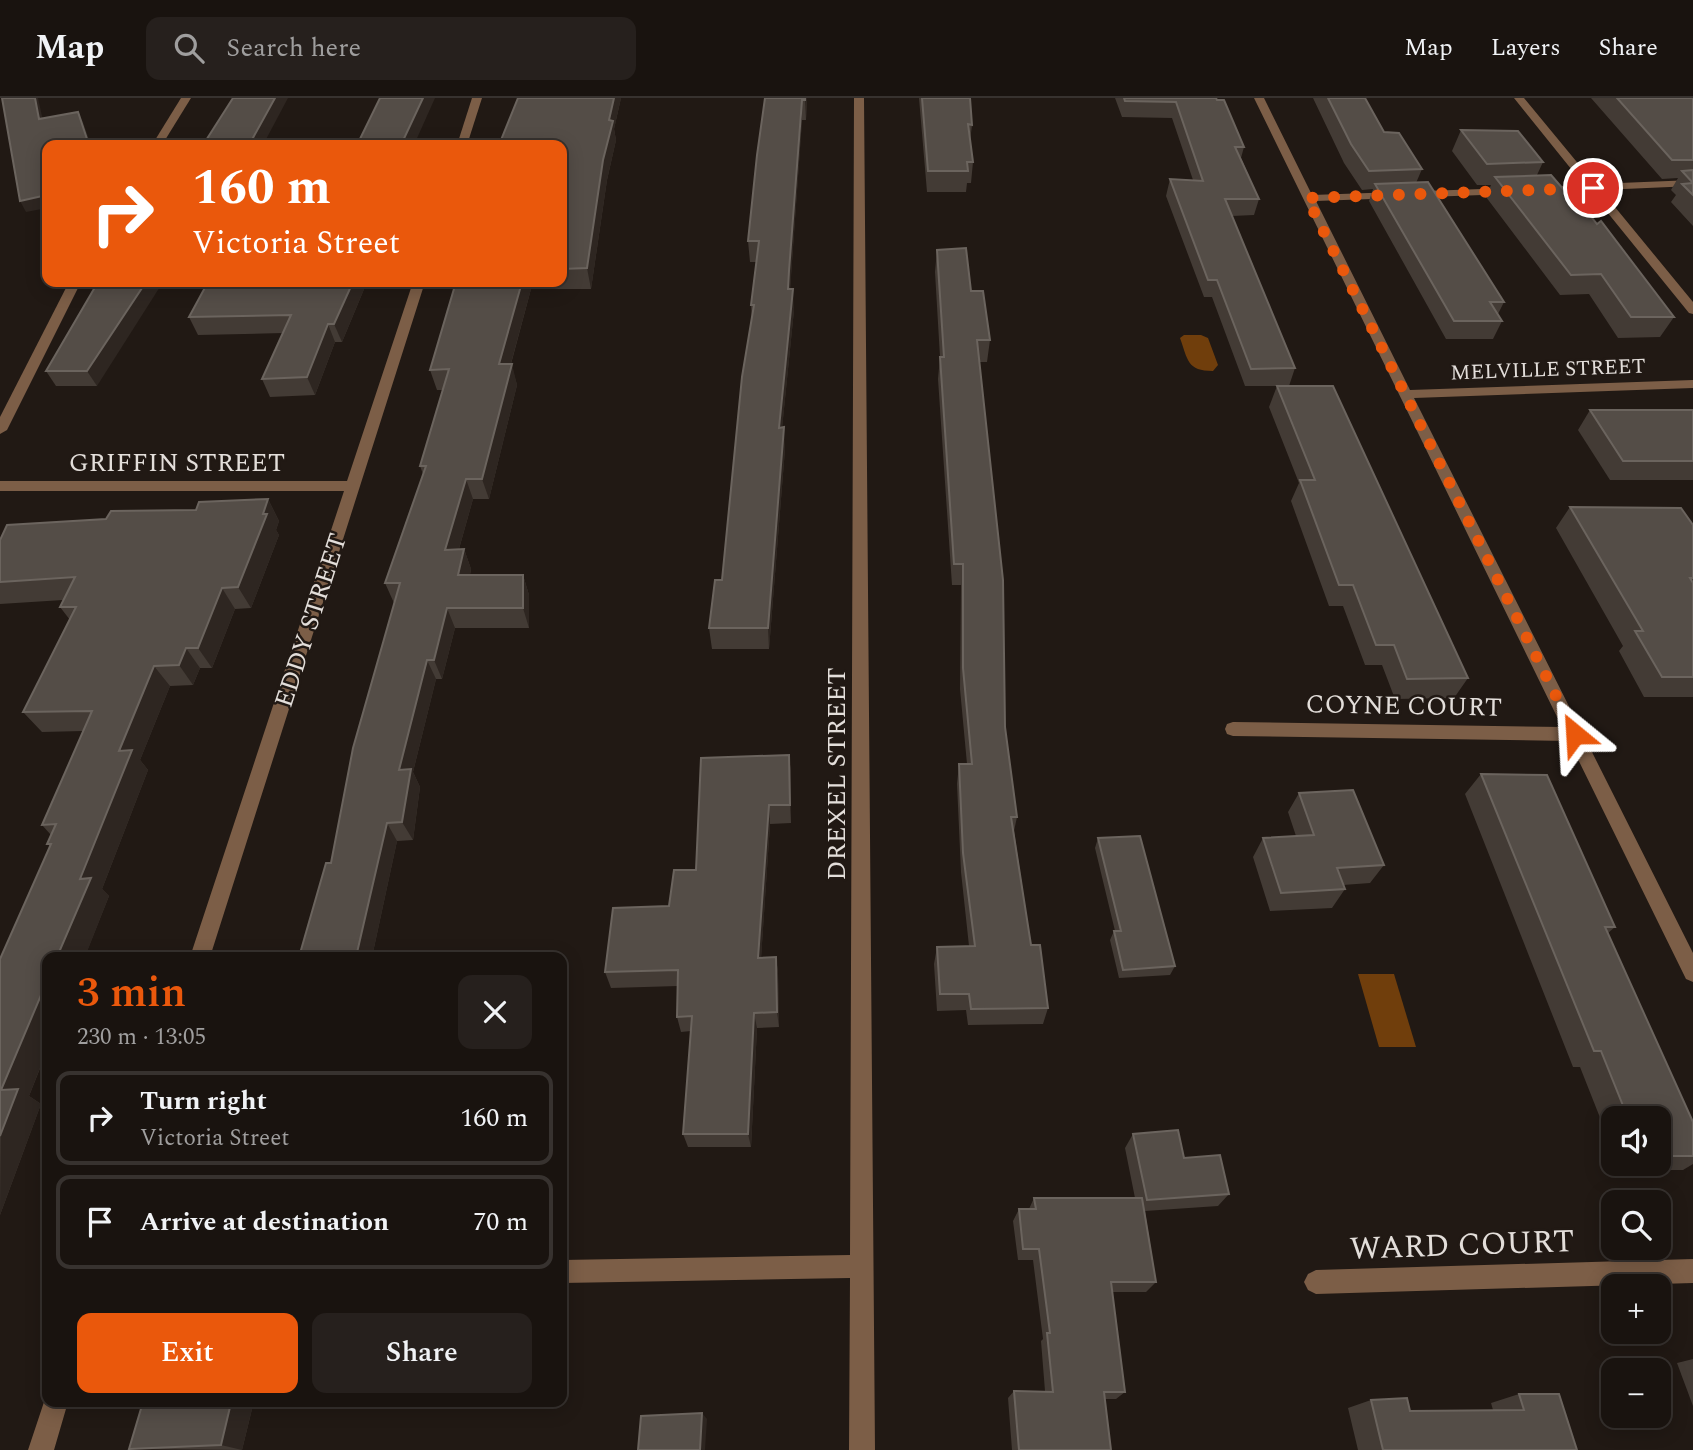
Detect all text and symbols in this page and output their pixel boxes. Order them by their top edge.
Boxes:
search box [146,17,636,80]
text: Map [35,23,104,73]
text: Search here [226,28,361,68]
icon: search [170,29,208,67]
text: Map [1404,30,1453,66]
text: Layers [1491,30,1561,66]
text: Share [1599,30,1658,66]
text: 160 m [192,151,331,226]
pin [1563,158,1623,218]
icon: right [77,168,168,259]
icon: arrive [1574,169,1612,207]
text: Victoria Street [192,219,400,268]
street label: MELVILLE STREET [1450,351,1646,389]
street label: GRIFFIN STREET [69,443,285,483]
street label: EDDY STREET [264,528,358,713]
street label: DREXEL STREET [817,667,857,881]
street label: COYNE COURT [1305,684,1503,728]
position arrow [1538,697,1612,771]
text: 3 min [77,962,186,1025]
button: close [458,975,532,1049]
text: 230 m · 13:05 [77,1020,206,1055]
text: Turn right [140,1081,267,1121]
text: 160 m [460,1098,528,1138]
icon: right [81,1099,119,1137]
map controls [1601,1106,1671,1428]
button: sound [1601,1106,1671,1176]
text: Victoria Street [140,1121,289,1156]
button: search [1601,1190,1671,1260]
text: Arrive at destination [140,1202,389,1242]
text: 70 m [473,1202,528,1242]
icon: arrive [81,1203,119,1241]
street label: WARD COURT [1349,1217,1575,1274]
button: + [1601,1274,1671,1344]
button: Exit [77,1313,298,1393]
button: Share [312,1313,532,1393]
button: − [1601,1358,1671,1428]

